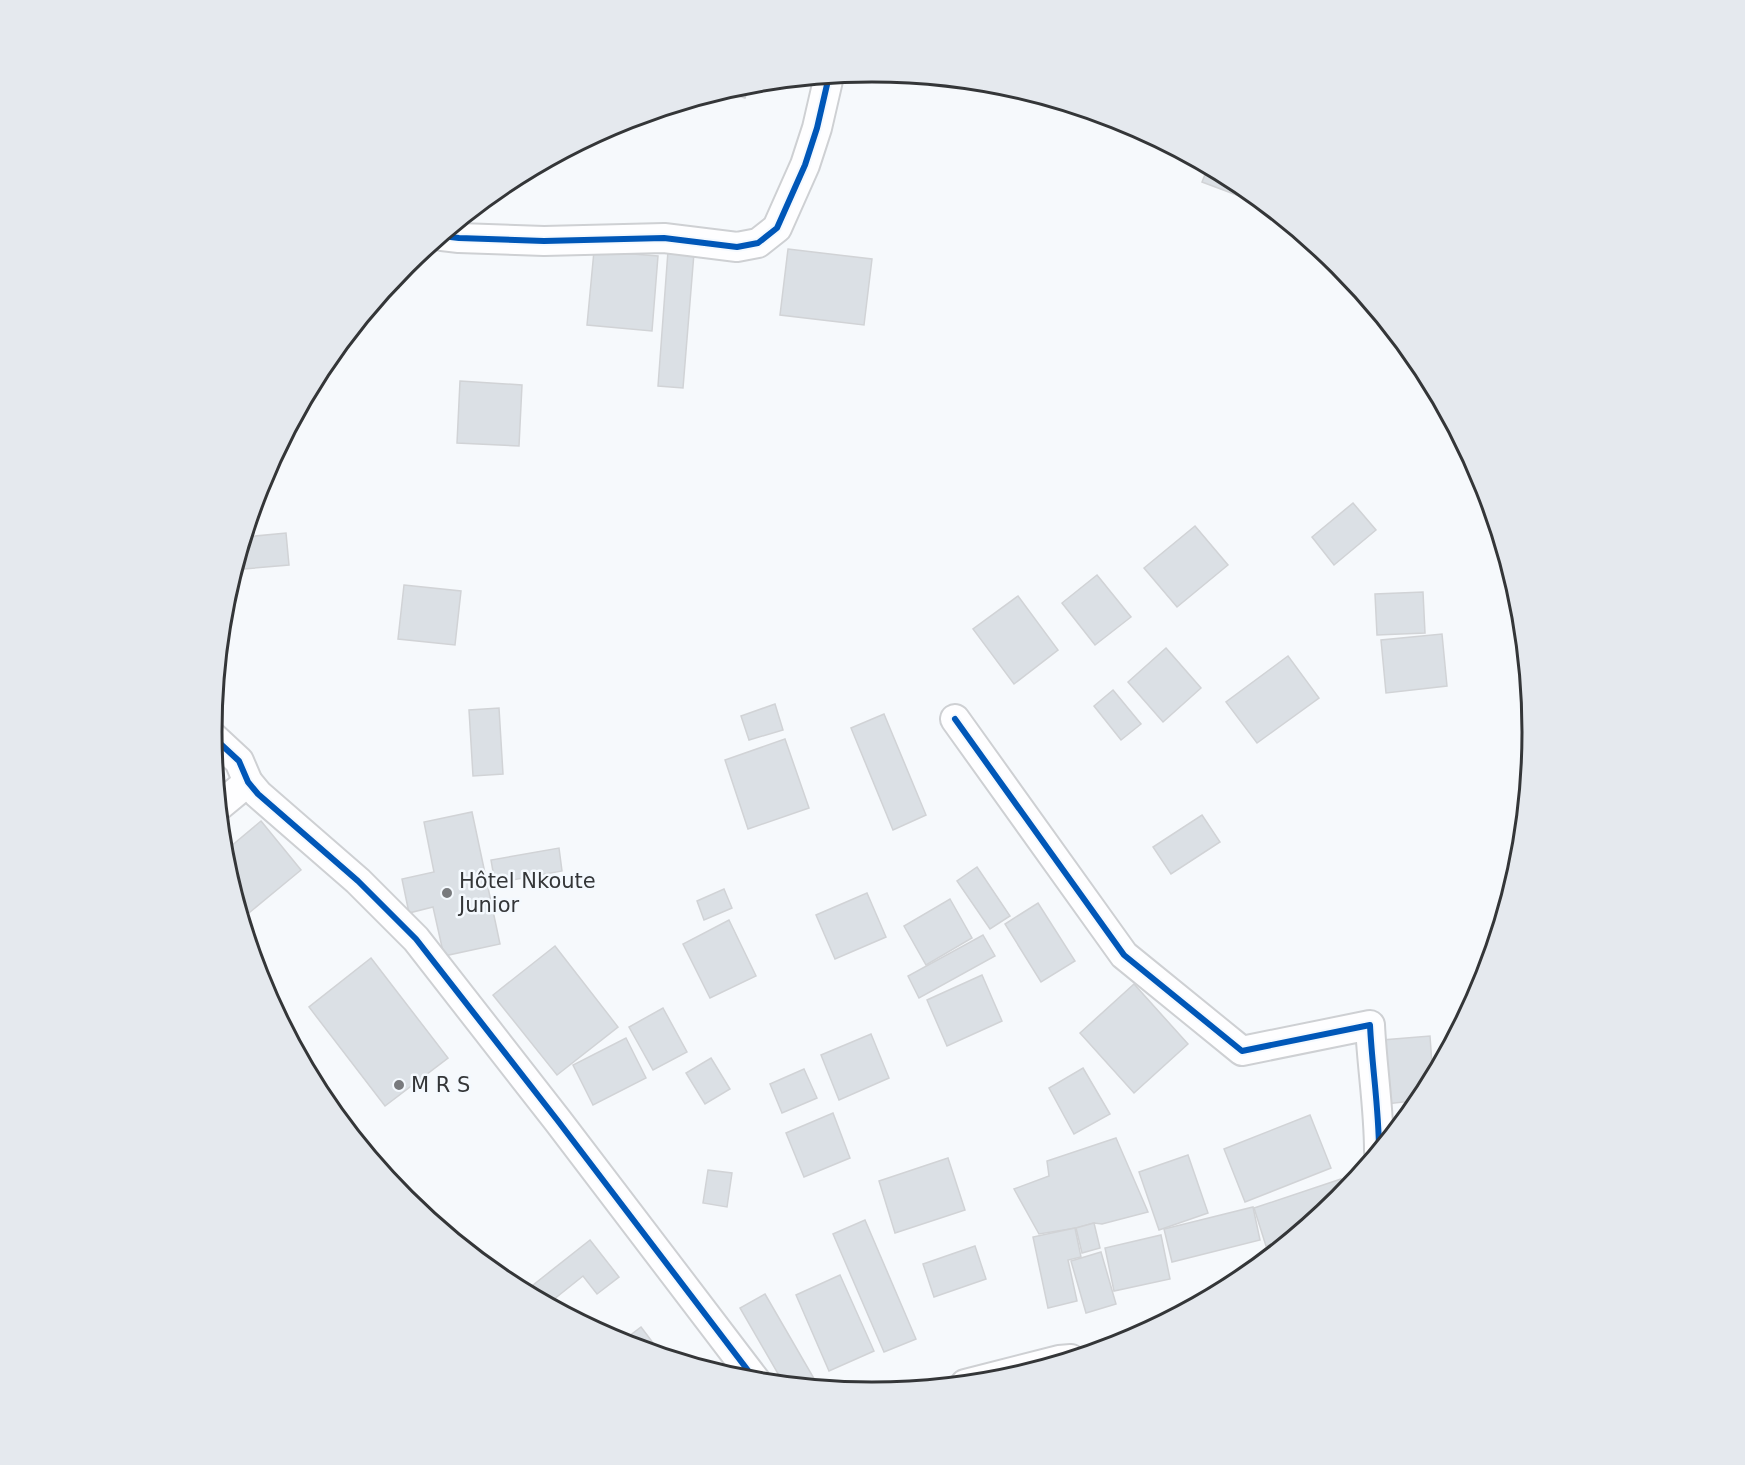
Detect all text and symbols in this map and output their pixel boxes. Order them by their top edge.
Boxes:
place label: Hôtel Nkoute Junior [457,869,596,917]
marker: Hôtel Nkoute Junior [440,886,454,900]
place label: M R S [411,1073,470,1097]
marker: M R S [392,1078,406,1092]

